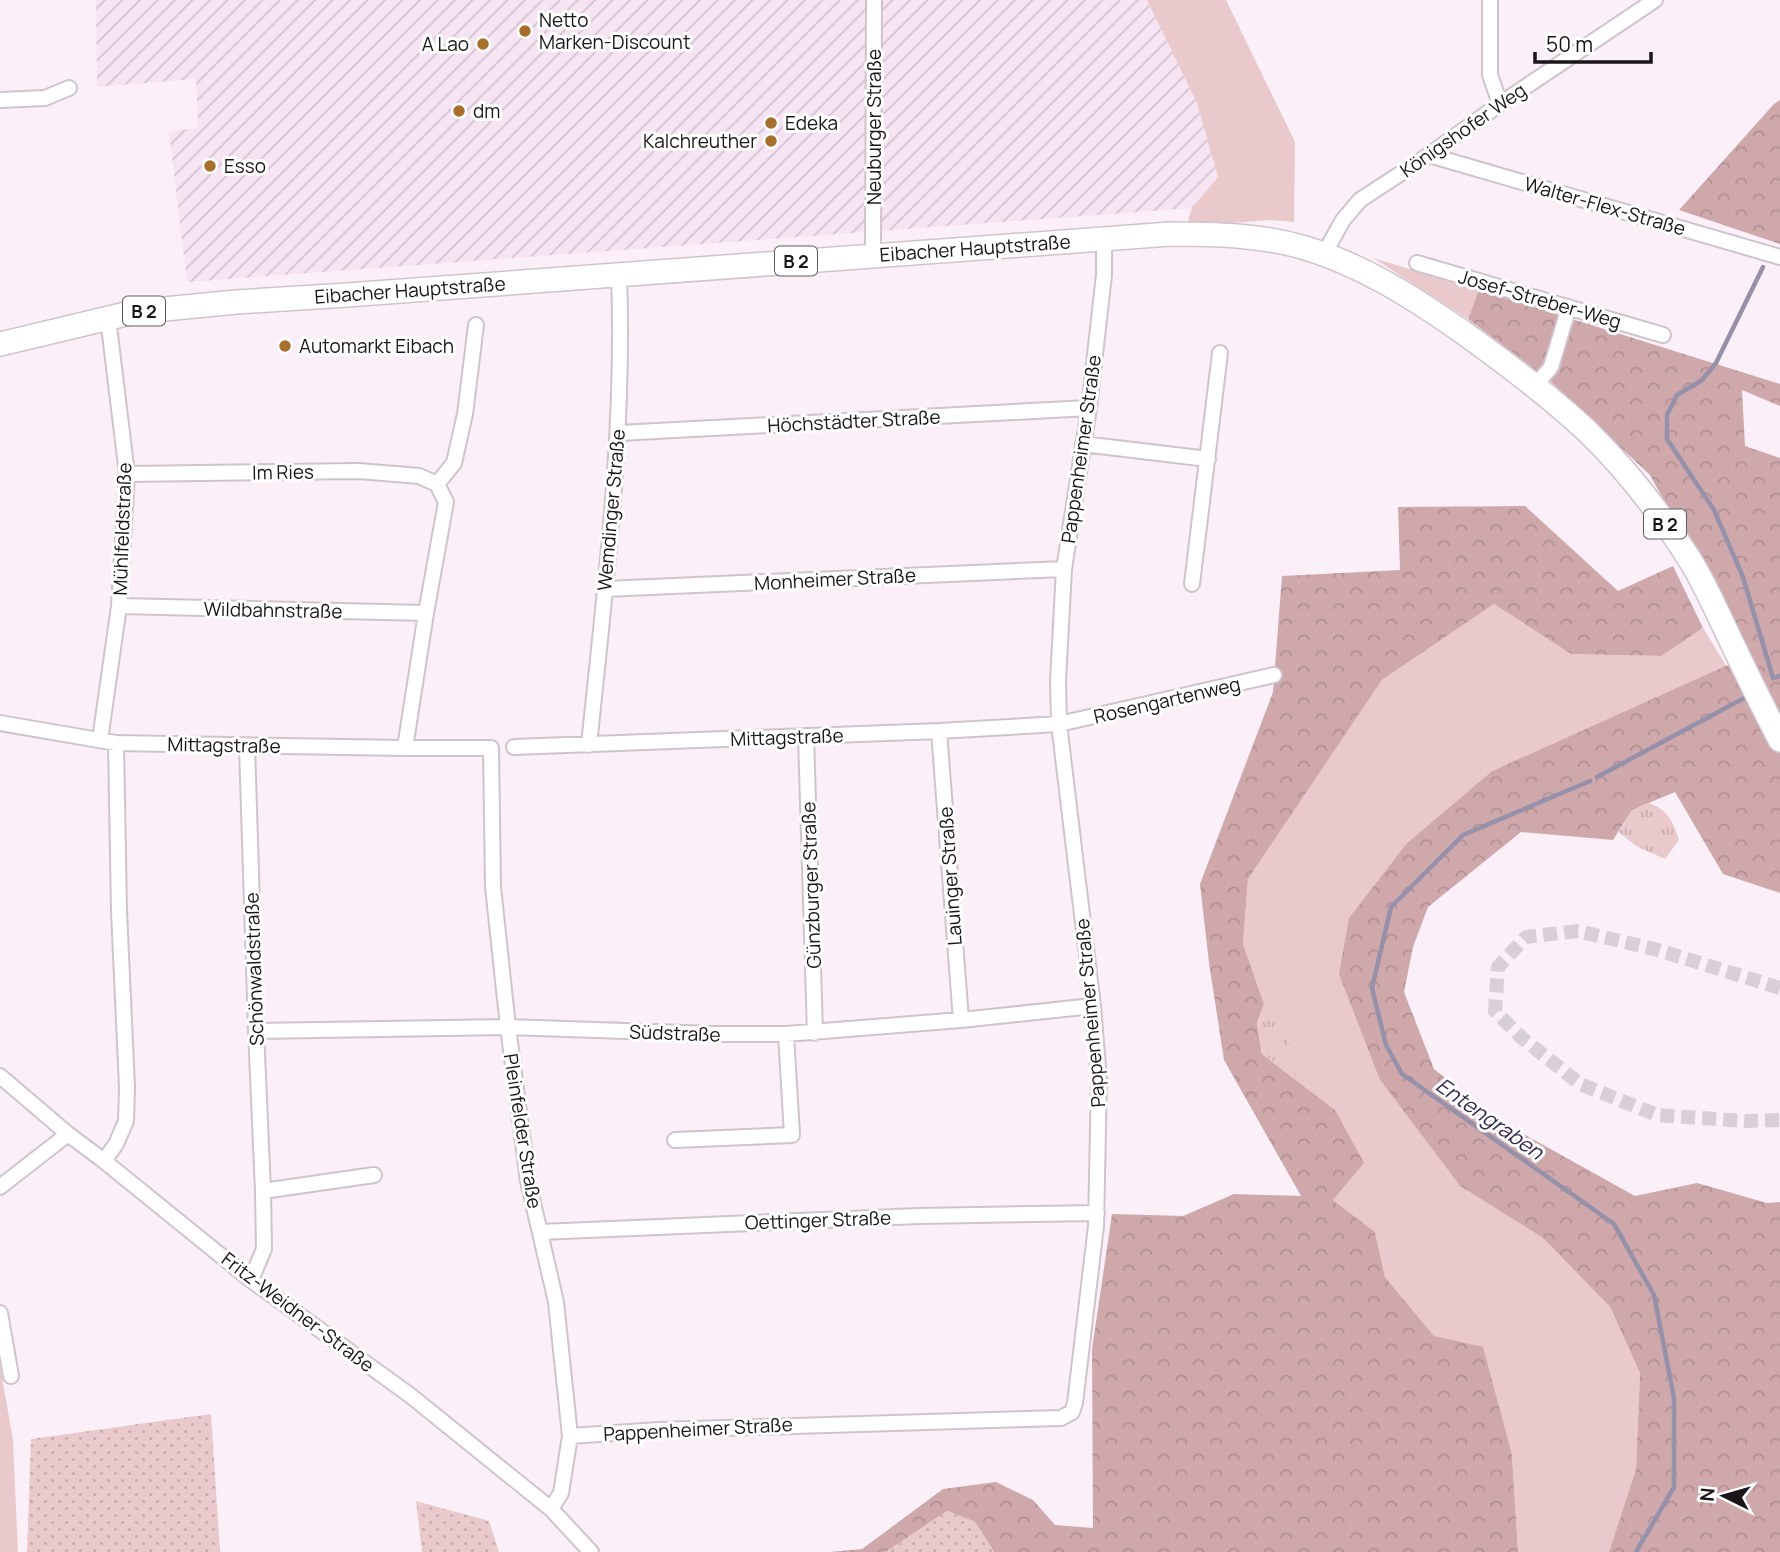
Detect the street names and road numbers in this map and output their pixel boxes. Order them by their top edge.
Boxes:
street label: Neuburger Straße [861,49,887,205]
street label: Königshofer Weg [1395,77,1531,183]
street label: Walter-Flex-Straße [1521,171,1689,241]
street label: Eibacher Hauptstraße [879,228,1071,268]
road number: B 2 [775,246,817,276]
street label: Josef-Streber-Weg [1456,263,1624,335]
street label: Eibacher Hauptstraße [314,270,506,310]
road number: B 2 [123,296,165,326]
street label: Pappenheimer Straße [1055,353,1107,545]
street label: Höchstädter Straße [767,403,941,439]
street label: Wemdinger Straße [591,428,631,592]
street label: Im Ries [252,458,314,486]
street label: Mühlfeldstraße [107,462,137,596]
road number: B 2 [1644,510,1686,538]
street label: Monheimer Straße [753,562,917,596]
street label: Wildbahnstraße [203,596,343,624]
street label: Rosengartenweg [1091,670,1243,730]
street label: Mittagstraße [730,722,844,752]
street label: Mittagstraße [167,731,281,759]
street label: Günzburger Straße [795,801,827,969]
street label: Lauinger Straße [932,806,968,946]
street label: Schönwaldstraße [238,892,270,1046]
street label: Pappenheimer Straße [1069,917,1111,1109]
street label: Südstraße [629,1018,721,1048]
street label: Pleinfelder Straße [498,1052,548,1210]
street label: Oettinger Straße [744,1204,892,1236]
street label: Fritz-Weidner-Straße [216,1246,380,1378]
street label: Pappenheimer Straße [603,1411,793,1447]

